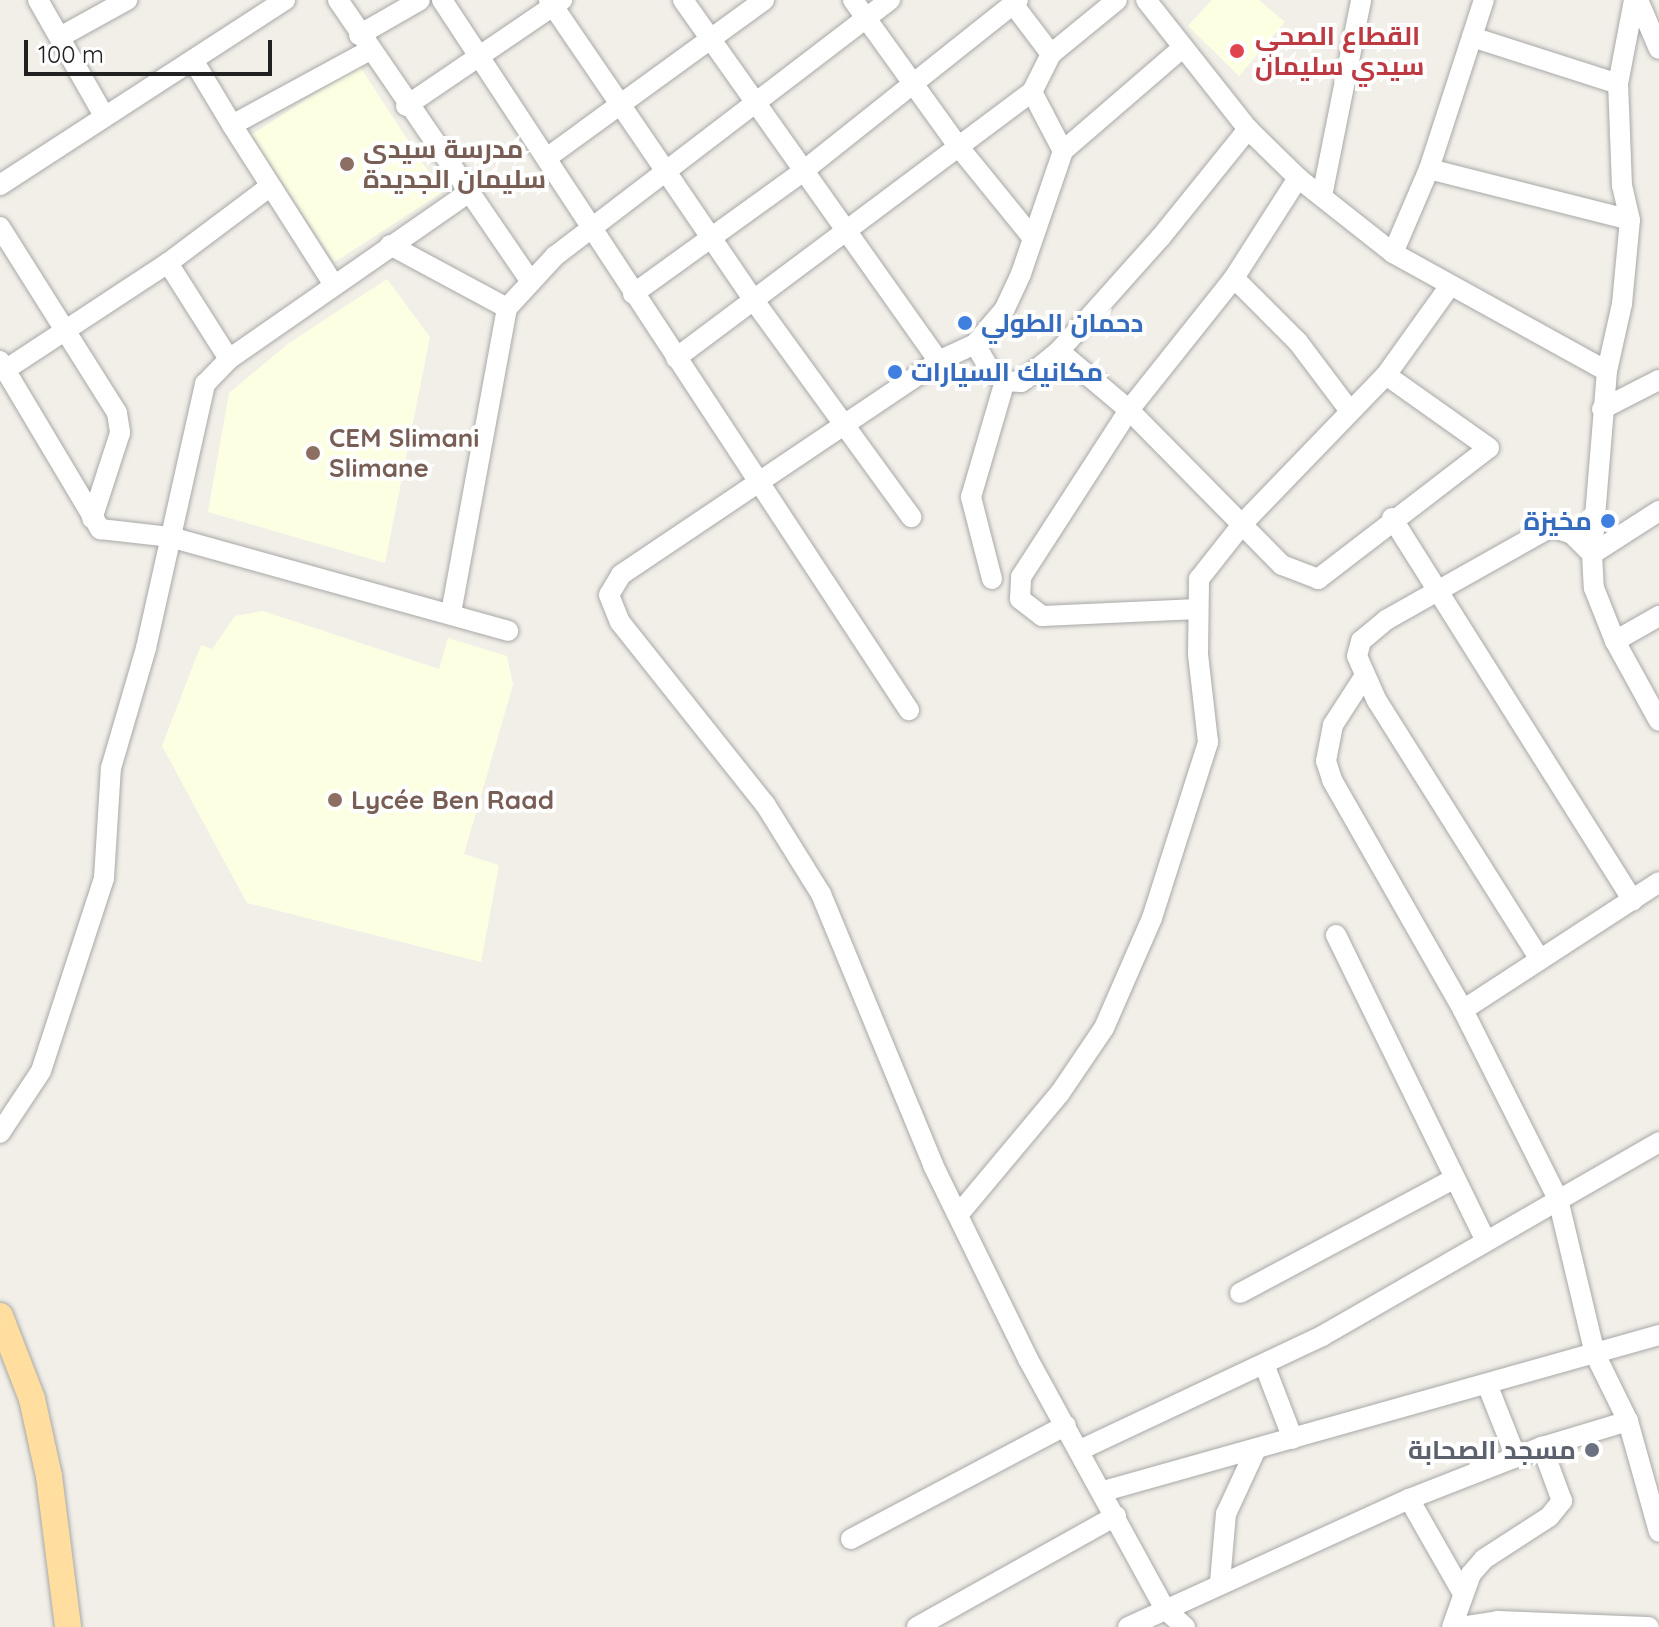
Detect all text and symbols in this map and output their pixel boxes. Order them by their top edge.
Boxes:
place label: القطاع الصحي سيدي سليمان [1255,20,1424,82]
scale bar [28,24,276,74]
text: 100 m [38,39,104,69]
marker: القطاع الصحي سيدي سليمان [1226,40,1248,62]
place label: مدرسة سيدي سليمان الجديدة [363,133,546,194]
marker: مدرسة سيدي سليمان الجديدة [338,155,356,173]
place label: دحمان الطولي [981,307,1143,339]
marker: دحمان الطولي [956,314,974,332]
place label: مكانيك السيارات [911,356,1103,388]
marker: مكانيك السيارات [886,363,904,381]
place label: CEM Slimani Slimane [329,422,479,484]
marker: CEM Slimani Slimane [304,444,322,462]
place label: مخيزة [1523,505,1592,537]
marker: مخيزة [1599,512,1617,530]
place label: Lycée Ben Raad [351,784,554,816]
marker: Lycée Ben Raad [326,791,344,809]
place label: مسجد الصحابة [1408,1434,1576,1466]
marker: مسجد الصحابة [1583,1441,1601,1459]

